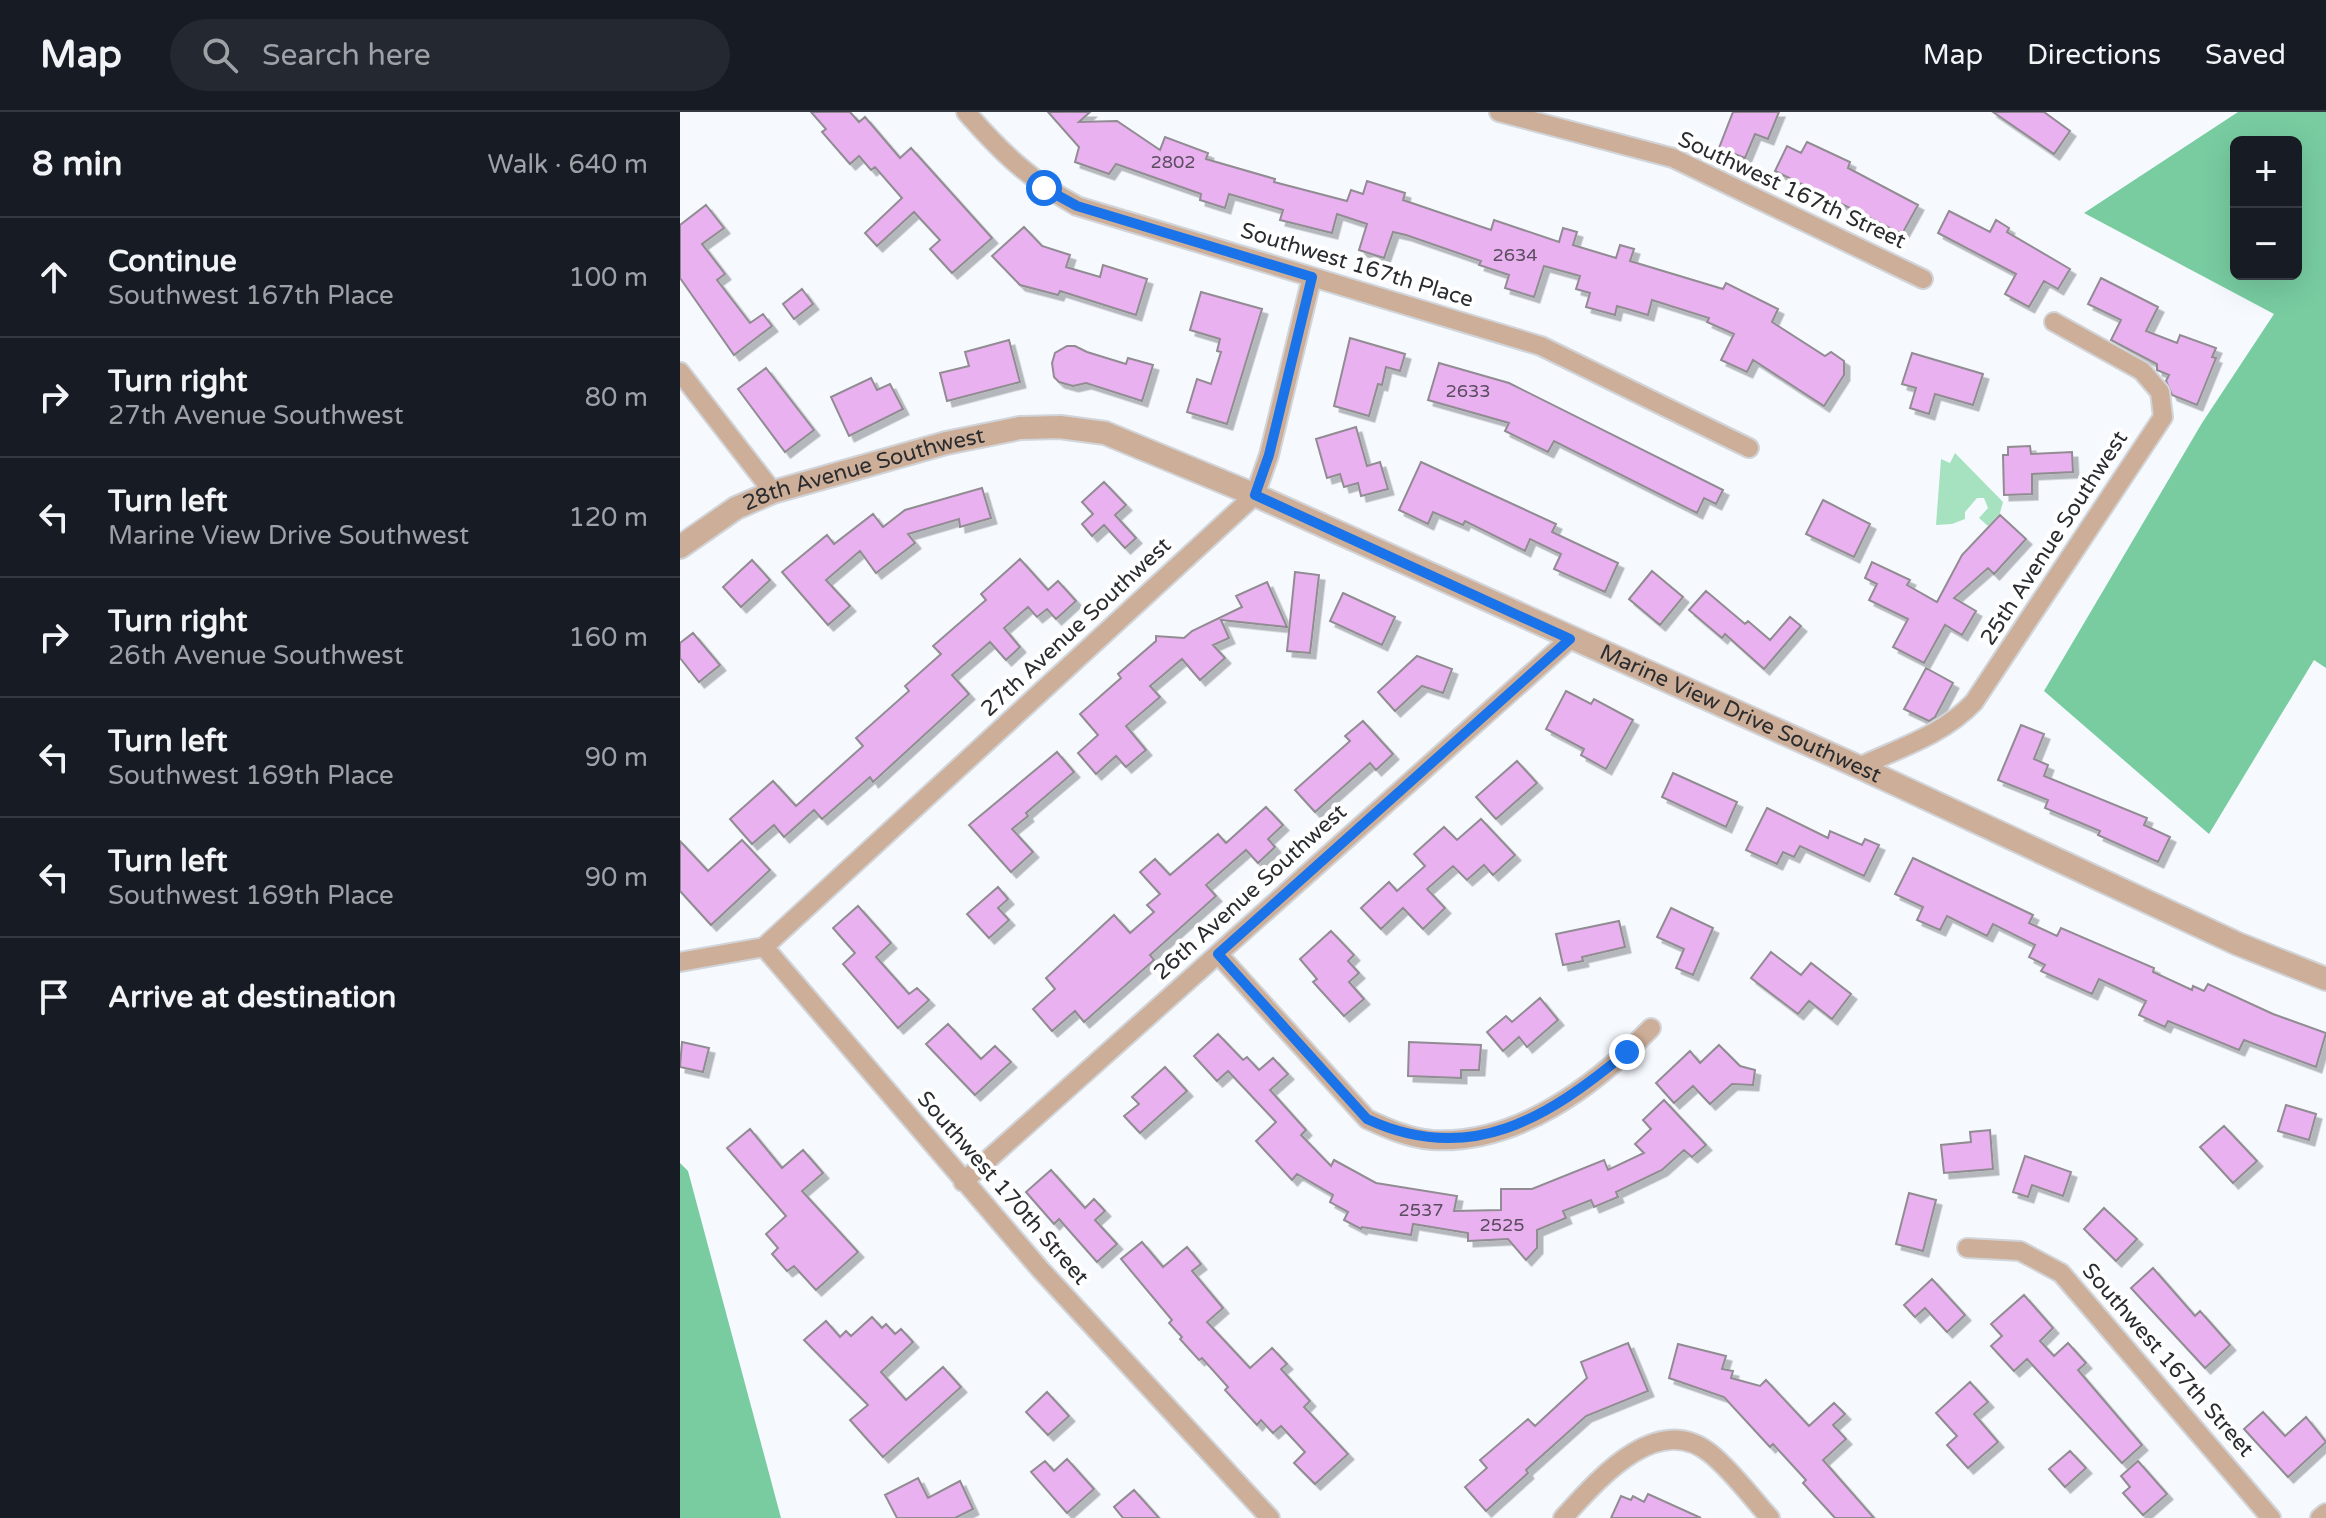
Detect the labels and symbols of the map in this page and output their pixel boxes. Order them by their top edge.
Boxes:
street label: Southwest 167th Street [1674,126,1910,254]
house number: 2802 [1150,151,1196,173]
route start [1026,170,1062,206]
street label: Southwest 167th Place [1238,217,1476,313]
house number: 2634 [1492,244,1538,266]
house number: 2633 [1445,380,1491,402]
street label: 28th Avenue Southwest [739,423,987,517]
street label: 25th Avenue Southwest [1975,426,2133,650]
street label: 27th Avenue Southwest [976,532,1176,722]
street label: Marine View Drive Southwest [1596,639,1885,788]
street label: 26th Avenue Southwest [1148,799,1352,985]
route end [1609,1034,1645,1070]
street label: Southwest 170th Street [912,1086,1094,1290]
house number: 2537 [1398,1199,1444,1221]
house number: 2525 [1479,1214,1525,1236]
street label: Southwest 167th Street [2077,1258,2259,1462]

